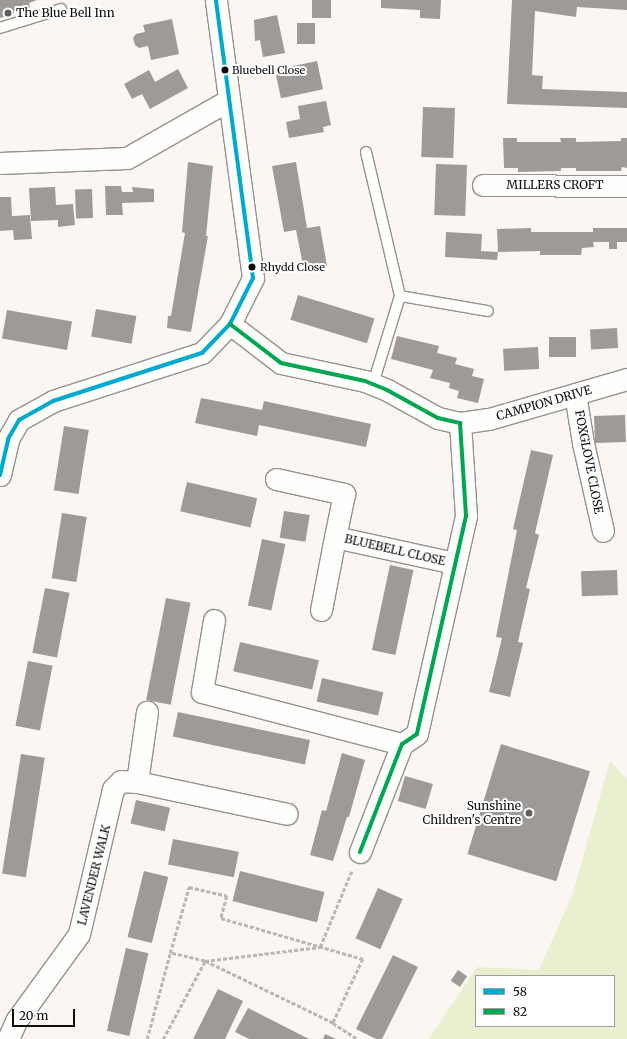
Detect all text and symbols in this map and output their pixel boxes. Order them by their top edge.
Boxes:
place label: The Blue Bell Inn [16,6,115,20]
marker: The Blue Bell Inn [3,8,13,18]
place label: Bluebell Close [232,63,305,77]
marker: Bluebell Close [220,65,230,75]
street label: MILLERS CROFT [506,178,604,192]
place label: Rhydd Close [260,260,325,274]
marker: Rhydd Close [247,262,257,272]
street label: CAMPION DRIVE [495,383,593,423]
street label: FOXGLOVE CLOSE [572,409,606,515]
street label: BLUEBELL CLOSE [343,531,447,569]
place label: Sunshine Children's Centre [422,799,521,827]
marker: Sunshine Children's Centre [524,808,534,818]
street label: LAVENDER WALK [75,823,113,927]
legend [475,975,615,1027]
text: 58 [513,984,527,999]
scale bar [14,1001,77,1027]
text: 82 [513,1004,527,1019]
text: 20 m [19,1008,48,1023]

